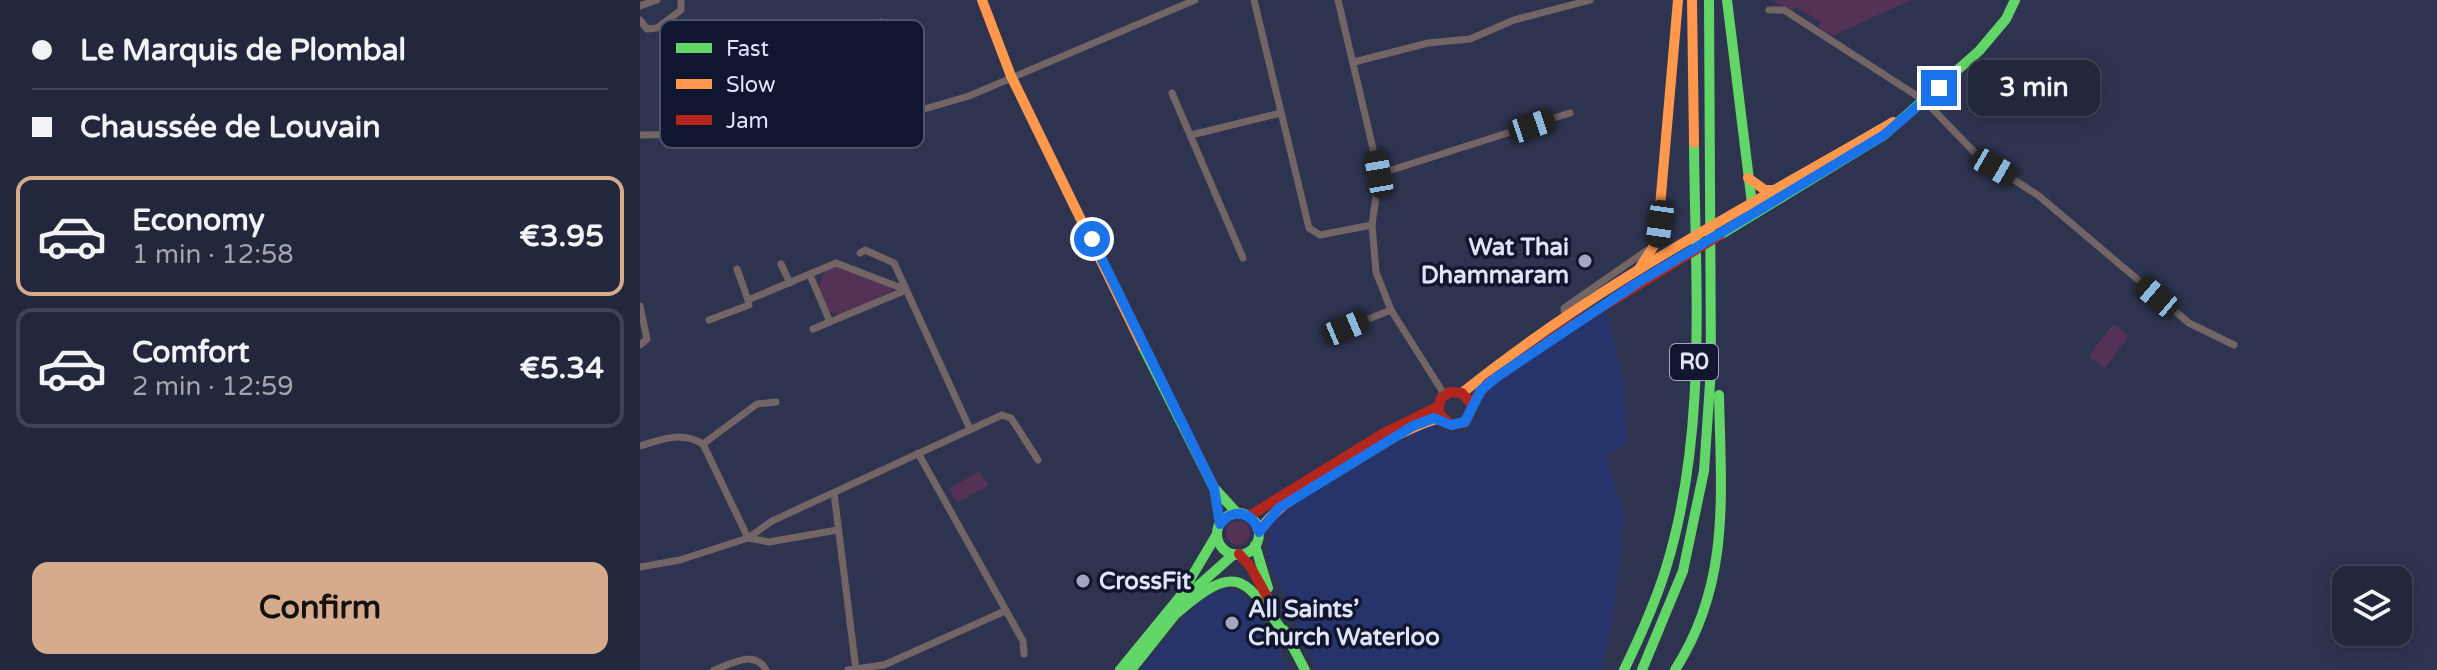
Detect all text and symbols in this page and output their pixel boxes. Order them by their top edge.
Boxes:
legend [660,20,924,148]
text: Le Marquis de Plombal [80,32,406,69]
text: Fast [726,36,769,62]
callout: 3 min [1967,60,2099,116]
route end [1921,70,1957,106]
text: Slow [726,72,776,98]
text: 3 min [1999,72,2069,103]
car [1505,107,1559,145]
text: Jam [726,108,769,134]
text: Chaussée de Louvain [80,109,381,146]
car [1967,145,2021,189]
car [1363,148,1395,200]
car [1645,199,1675,249]
icon: car [36,200,108,272]
text: Economy [132,202,265,239]
text: €3.95 [519,218,604,255]
route start [1074,221,1110,257]
place label: Wat Thai Dhammaram [1421,233,1569,290]
text: 1 min · 12:58 [132,239,294,270]
marker: Wat Thai Dhammaram [1576,252,1594,270]
car [2131,272,2183,322]
car [1319,308,1373,348]
icon: car [36,332,108,404]
text: Comfort [132,334,250,371]
road number: R0 [1670,344,1718,380]
text: €5.34 [520,350,604,387]
text: 2 min · 12:59 [132,371,294,402]
button: Confirm [32,562,608,654]
map controls [2332,566,2412,646]
button: layers [2332,566,2412,646]
place label: CrossFit [1099,567,1192,596]
marker: CrossFit [1074,572,1092,590]
place label: All Saints’ Church Waterloo [1248,595,1440,652]
marker: All Saints’ Church Waterloo [1223,614,1241,632]

